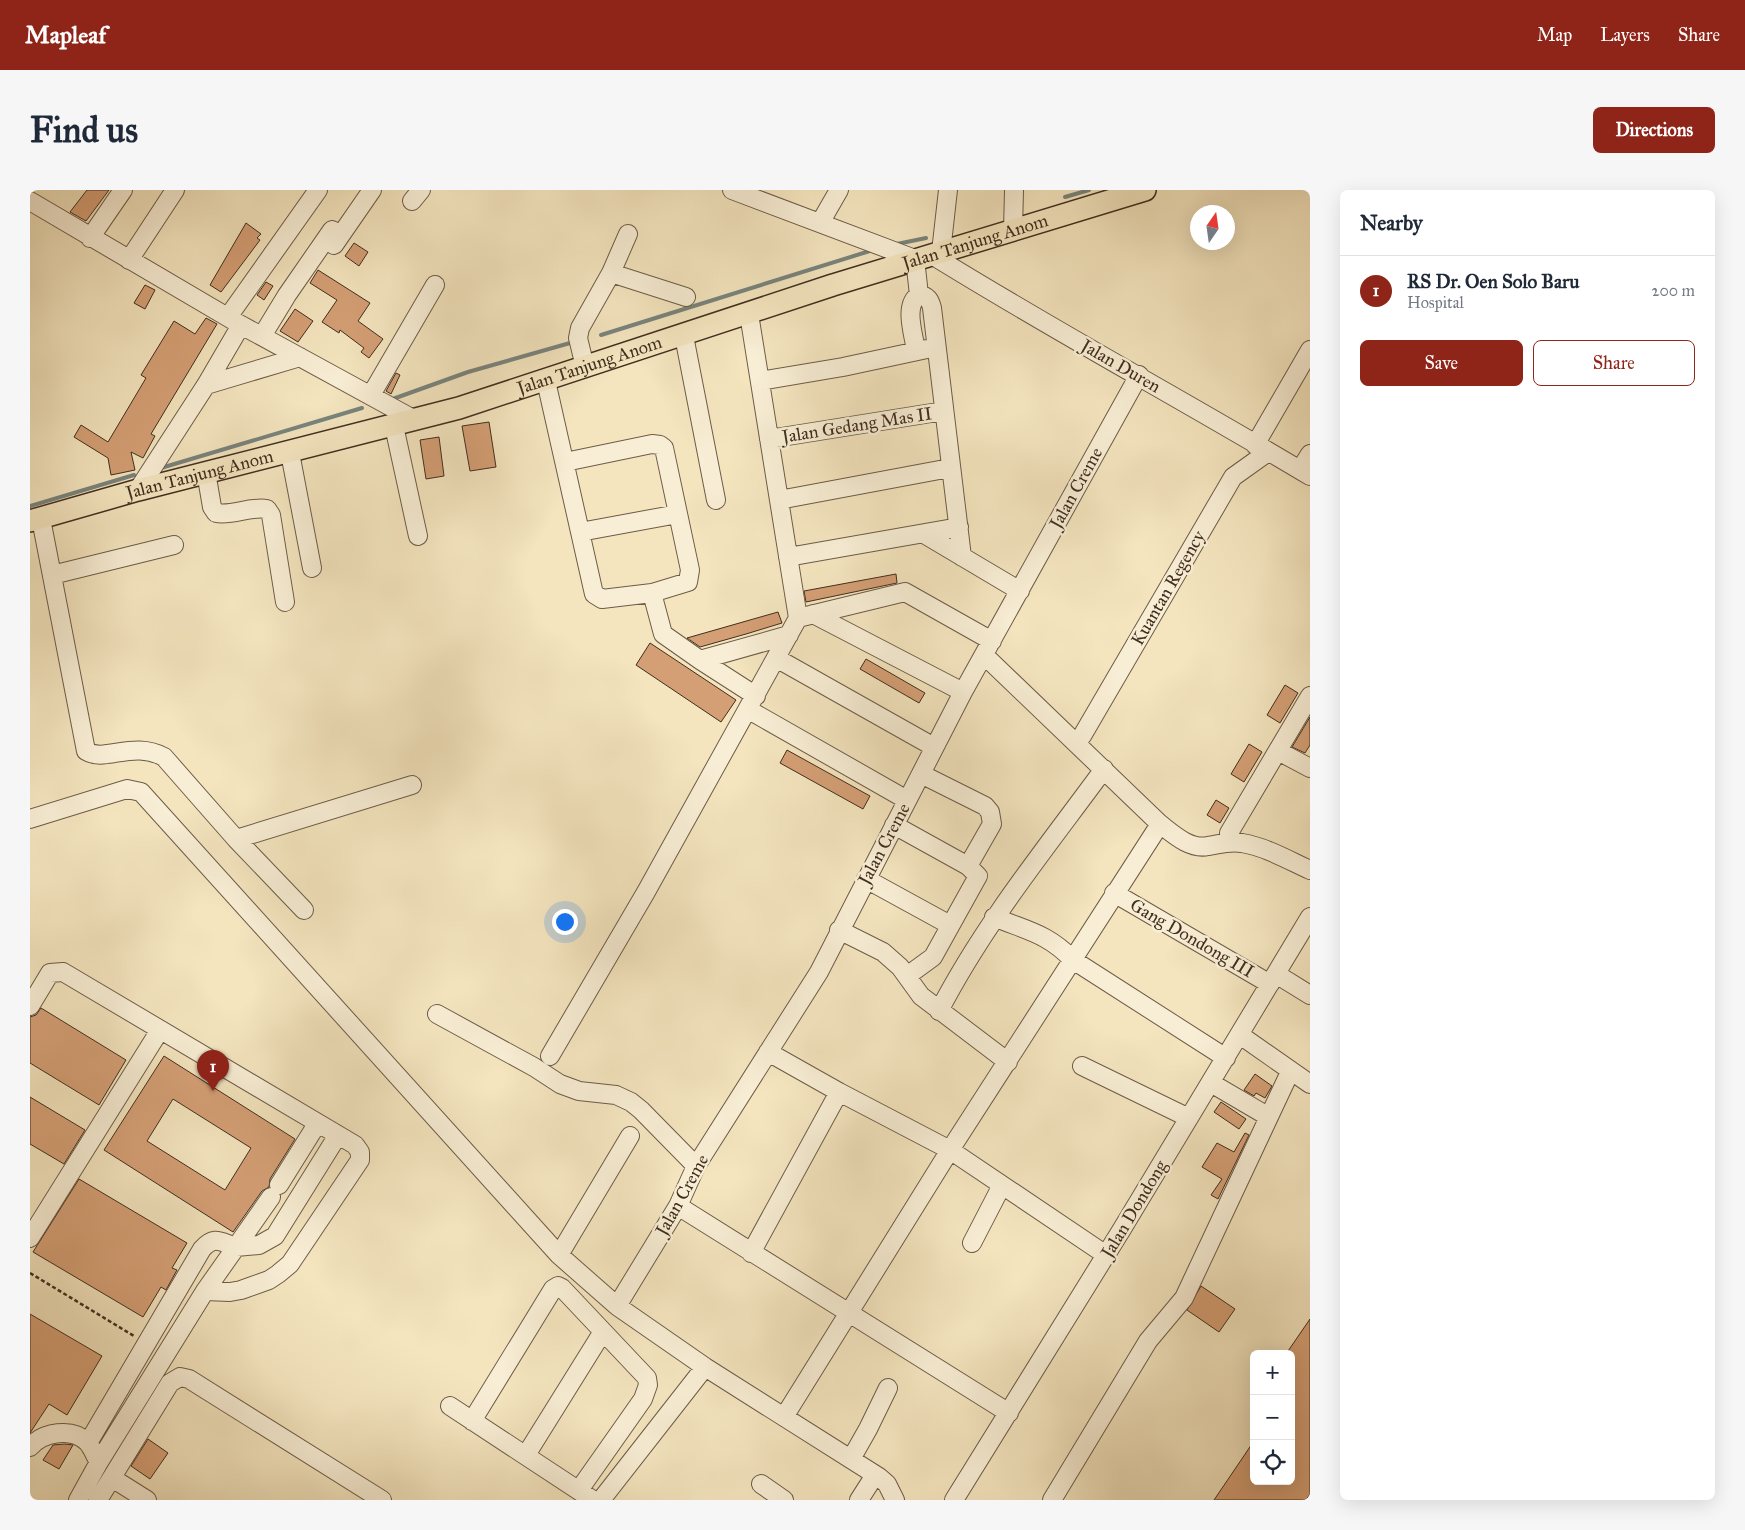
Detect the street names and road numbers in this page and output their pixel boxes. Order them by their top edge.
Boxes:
street label: Jalan Tanjung Anom [898,209,1051,276]
street label: Jalan Tanjung Anom [512,331,665,401]
street label: Jalan Duren [1075,333,1165,399]
street label: Jalan Gedang Mas II [778,402,934,449]
street label: Jalan Creme [1044,444,1108,535]
street label: Jalan Tanjung Anom [121,445,276,505]
street label: Kuantan Regency [1126,526,1211,650]
street label: Jalan Creme [852,799,916,891]
street label: Gang Dondong III [1126,894,1258,983]
street label: Jalan Creme [650,1151,714,1242]
street label: Jalan Dondong [1095,1156,1173,1264]

